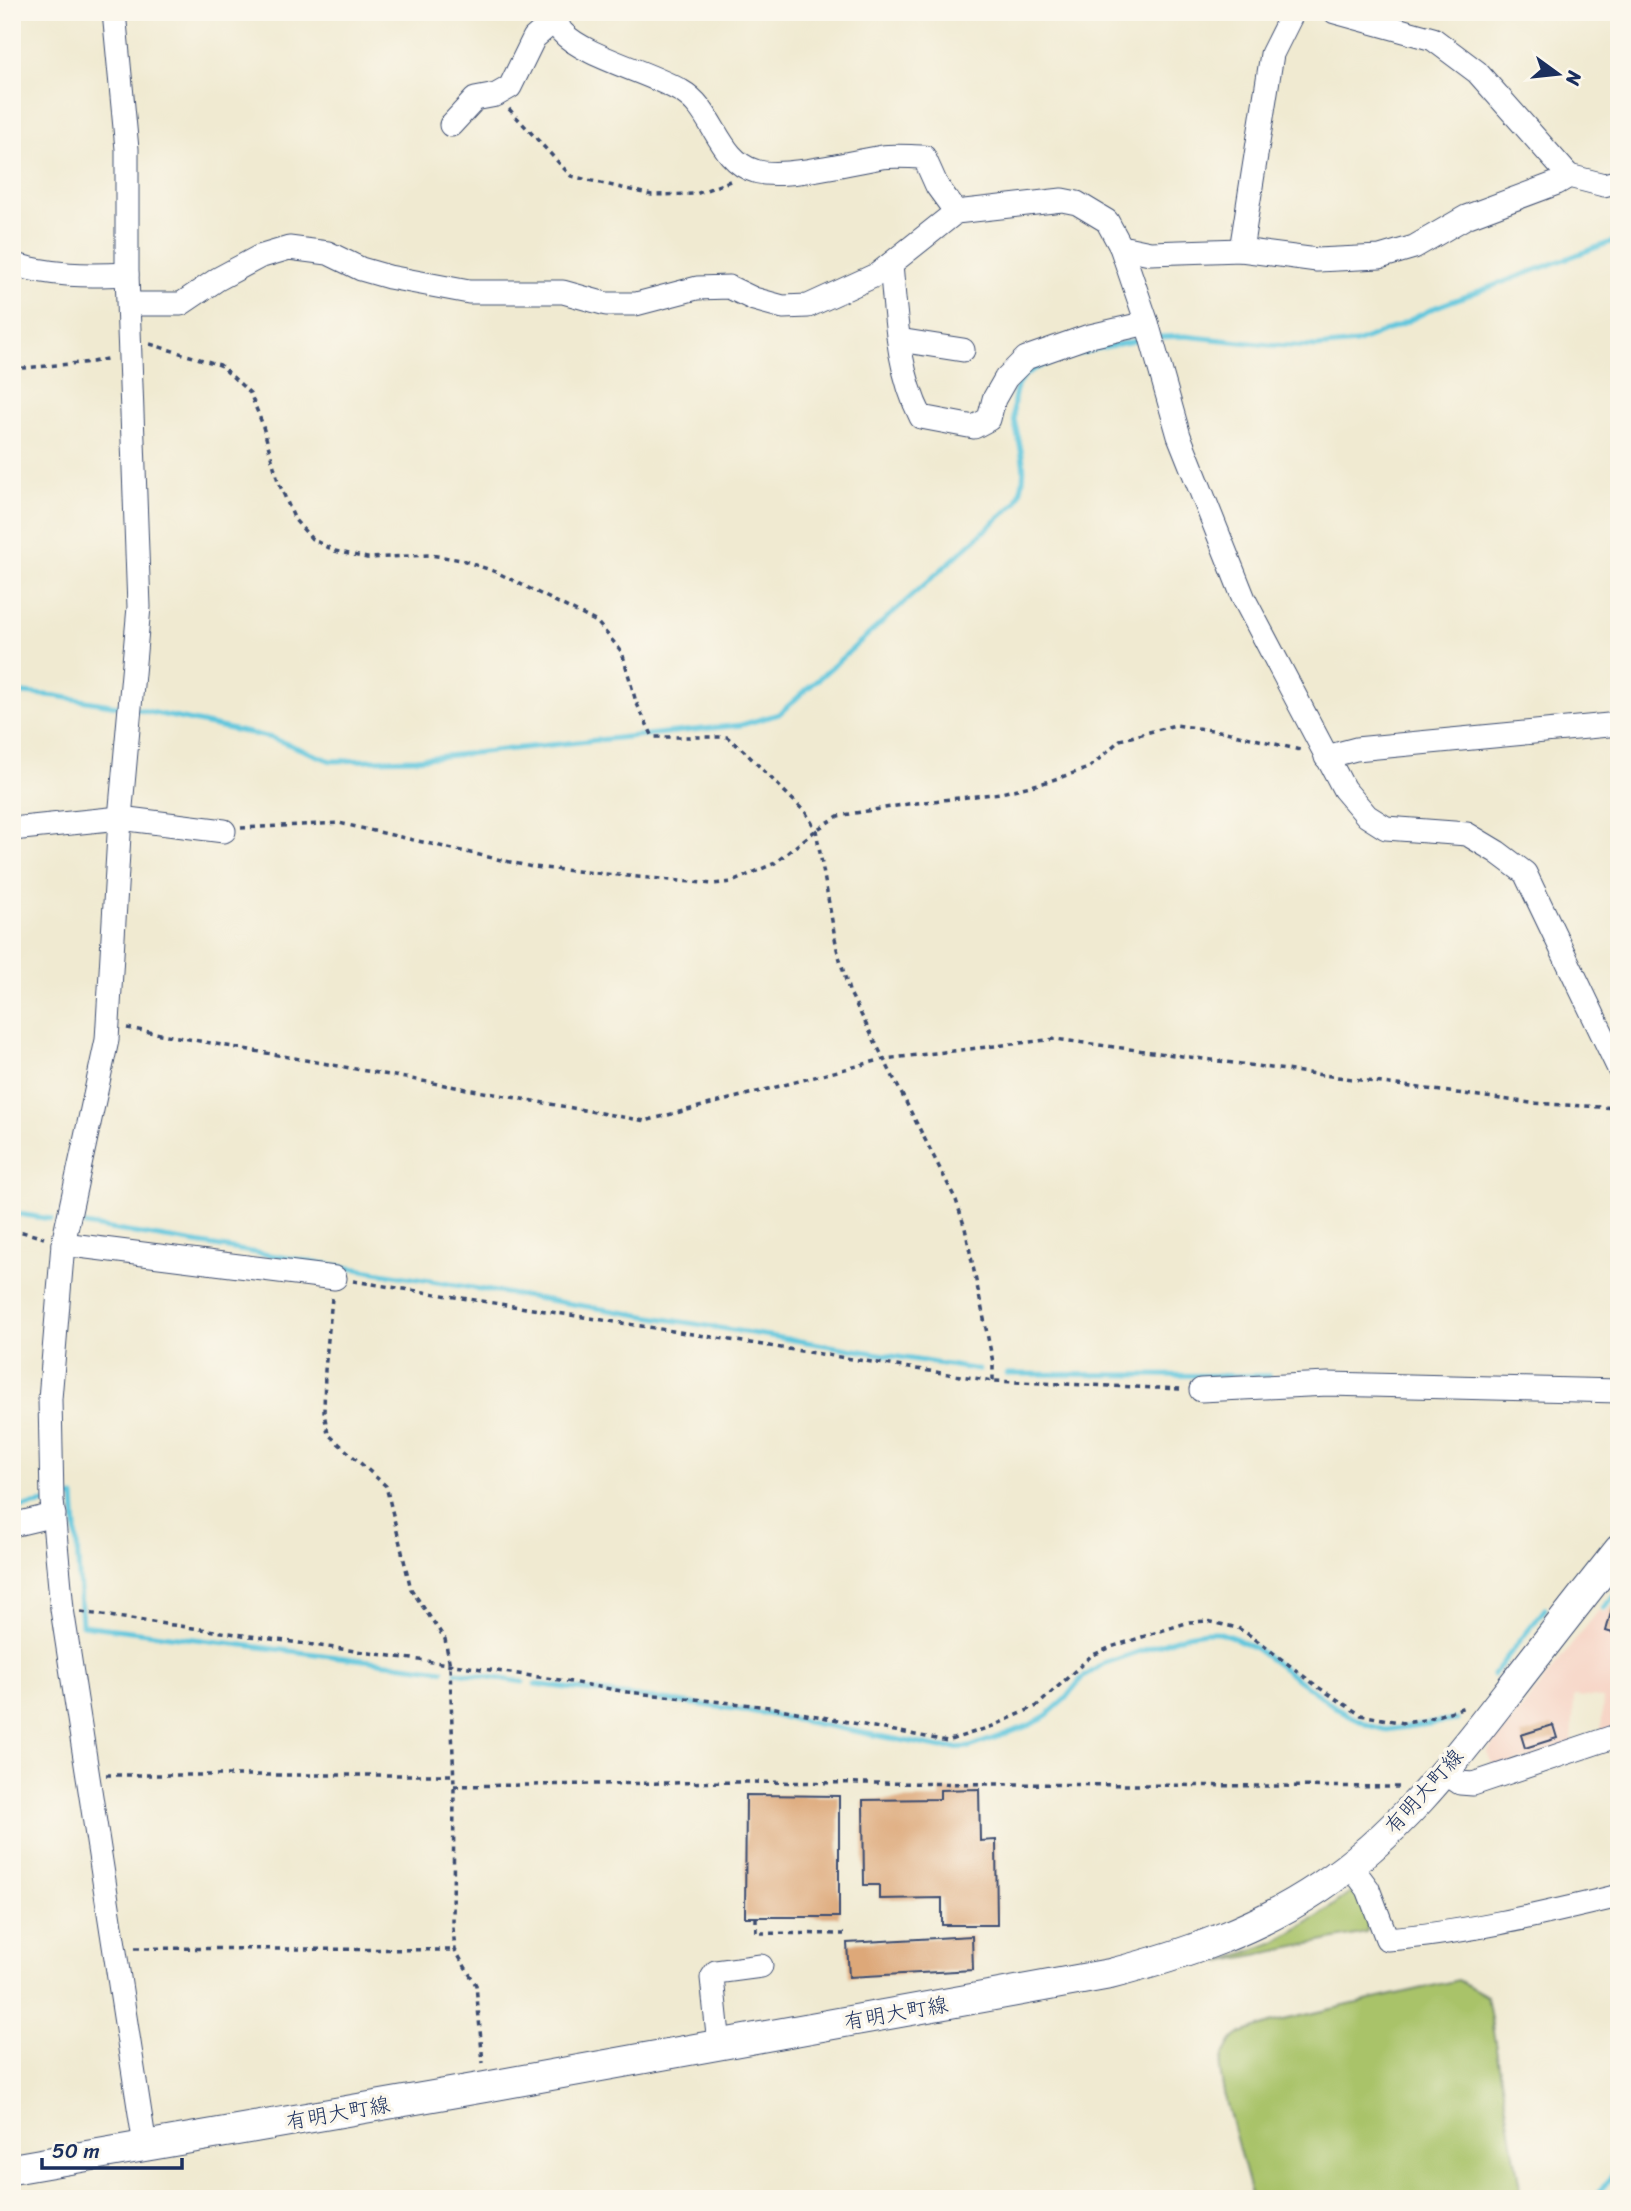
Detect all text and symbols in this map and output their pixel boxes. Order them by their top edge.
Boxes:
north arrow [1522,38,1592,108]
text: N [1556,67,1592,90]
street label: 有明大町線 [1375,1739,1473,1843]
street label: 有明大町線 [841,1985,951,2041]
street label: 有明大町線 [283,2085,393,2141]
scale bar [42,2127,182,2171]
text: 50 m [52,2132,100,2170]

